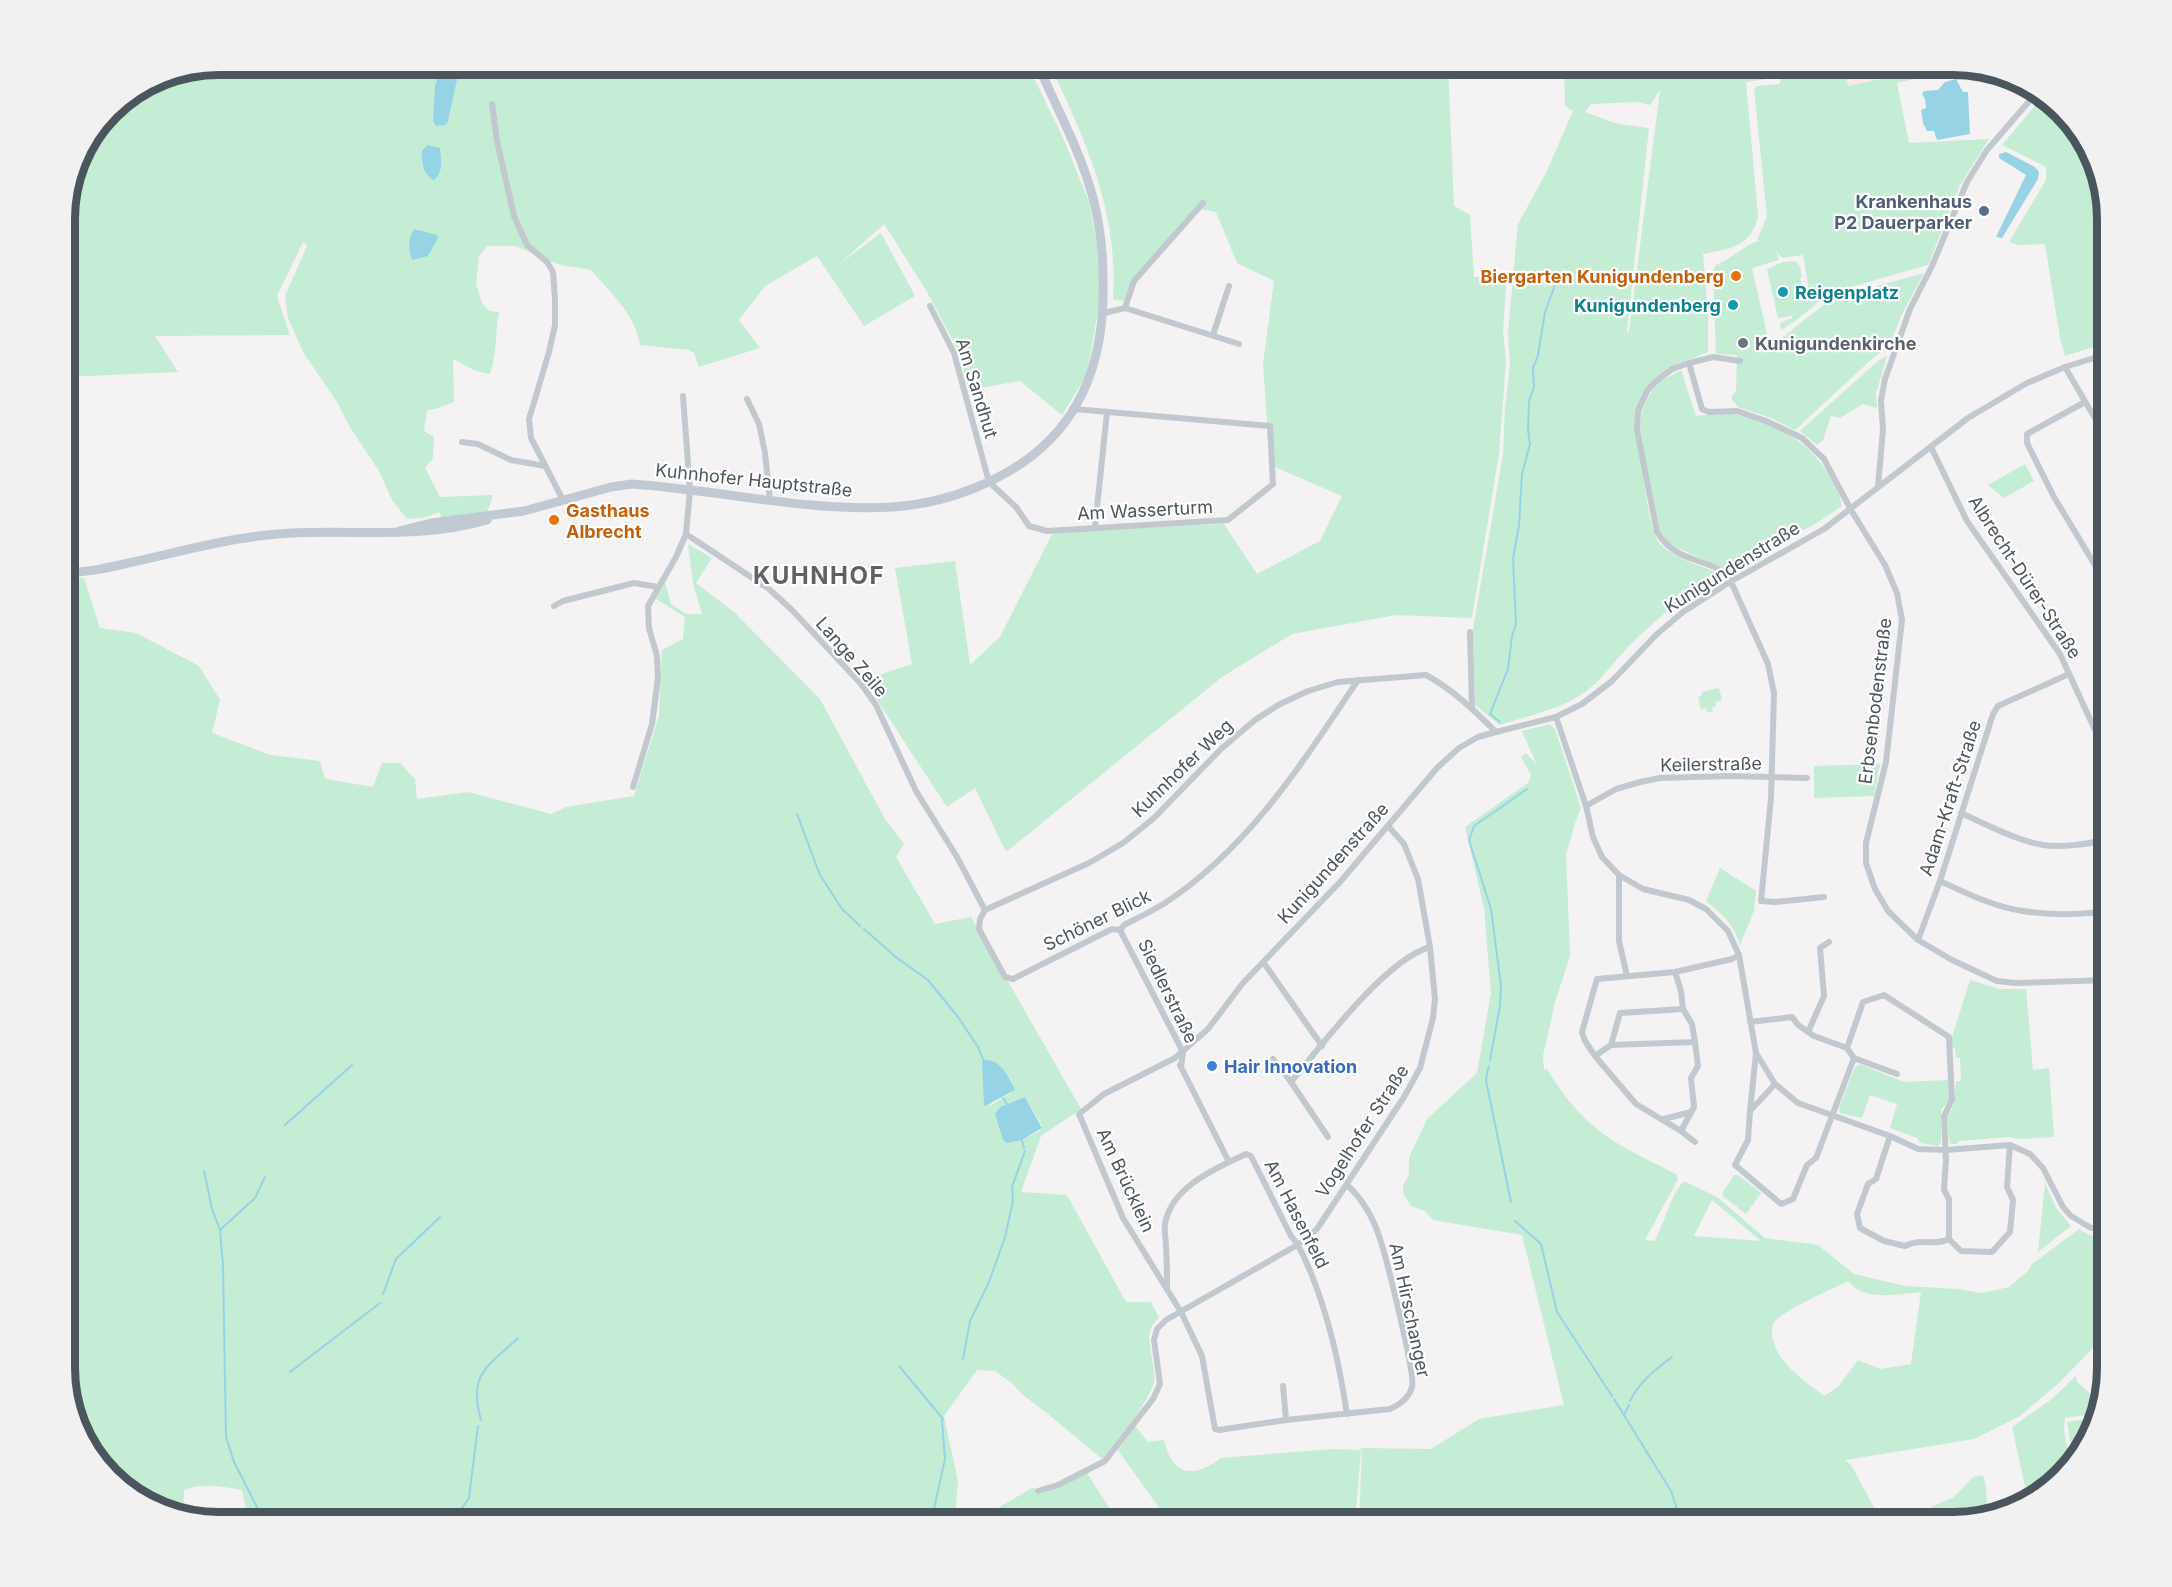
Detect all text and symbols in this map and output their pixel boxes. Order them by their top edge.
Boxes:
place label: Krankenhaus P2 Dauerparker [1834,191,1972,233]
marker: Krankenhaus P2 Dauerparker [1977,204,1991,218]
place label: Biergarten Kunigundenberg [1480,266,1724,287]
marker: Biergarten Kunigundenberg [1729,269,1743,283]
place label: Reigenplatz [1795,282,1899,303]
marker: Reigenplatz [1776,285,1790,299]
place label: Kunigundenberg [1574,295,1721,316]
marker: Kunigundenberg [1726,298,1740,312]
place label: Kunigundenkirche [1755,333,1917,354]
street label: Am Sandhut [952,335,1002,441]
marker: Kunigundenkirche [1736,336,1750,350]
street label: Kuhnhofer Hauptstraße [654,459,854,501]
street label: Albrecht-Dürer-Straße [1964,491,2086,663]
street label: Am Wasserturm [1076,496,1214,524]
place label: Gasthaus Albrecht [566,500,650,542]
marker: Gasthaus Albrecht [547,513,561,527]
street label: Kunigundenstraße [1661,517,1803,617]
district label: KUHNHOF [753,561,885,590]
street label: Lange Zeile [812,613,892,701]
street label: Erbsenbodenstraße [1854,617,1896,785]
street label: Kuhnhofer Weg [1127,715,1237,821]
street label: Adam-Kraft-Straße [1915,718,1985,878]
street label: Keilerstraße [1660,753,1762,775]
street label: Kunigundenstraße [1273,798,1393,928]
street label: Schöner Blick [1040,885,1154,955]
street label: Siedlerstraße [1134,936,1202,1046]
place label: Hair Innovation [1224,1056,1357,1077]
marker: Hair Innovation [1205,1059,1219,1073]
street label: Vogelhofer Straße [1311,1061,1413,1201]
street label: Am Brücklein [1093,1125,1159,1235]
street label: Am Hasenfeld [1261,1156,1333,1272]
street label: Am Hirschanger [1385,1241,1435,1380]

